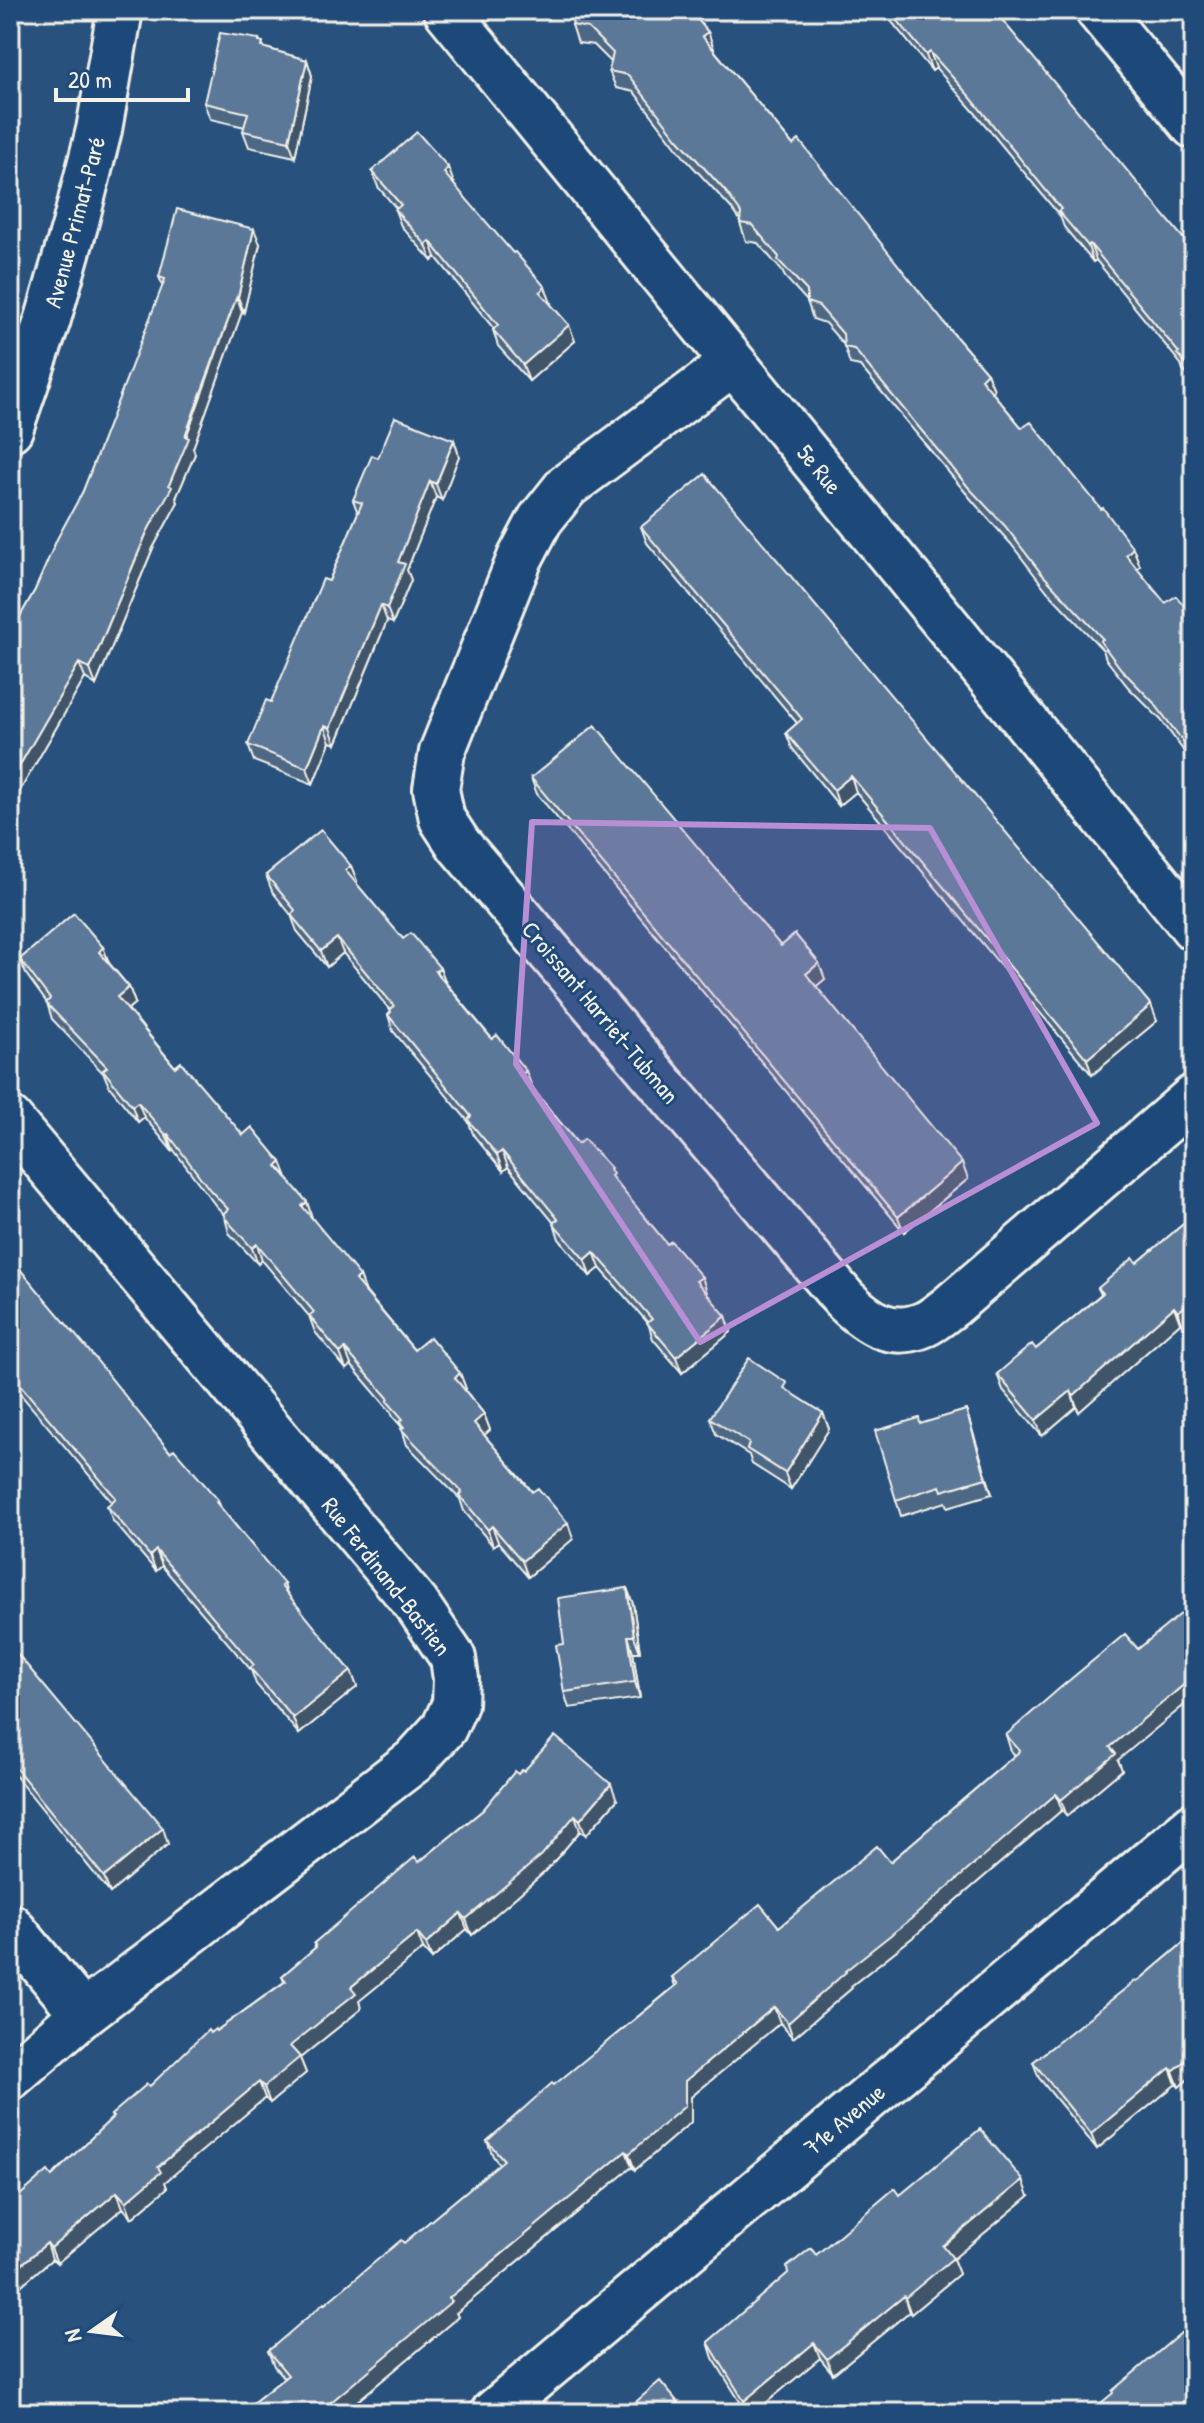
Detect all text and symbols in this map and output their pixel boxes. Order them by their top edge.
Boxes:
scale bar [56,52,188,102]
text: 20 m [68,63,112,95]
street label: Avenue Primat-Paré [36,132,112,311]
street label: 5e Rue [790,437,850,501]
street label: Croissant Harriet-Tubman [515,914,687,1110]
street label: Rue Ferdinand-Bastien [315,1490,459,1662]
street label: 71e Avenue [797,2075,892,2162]
north arrow [52,2291,132,2371]
text: N [57,2326,89,2345]

